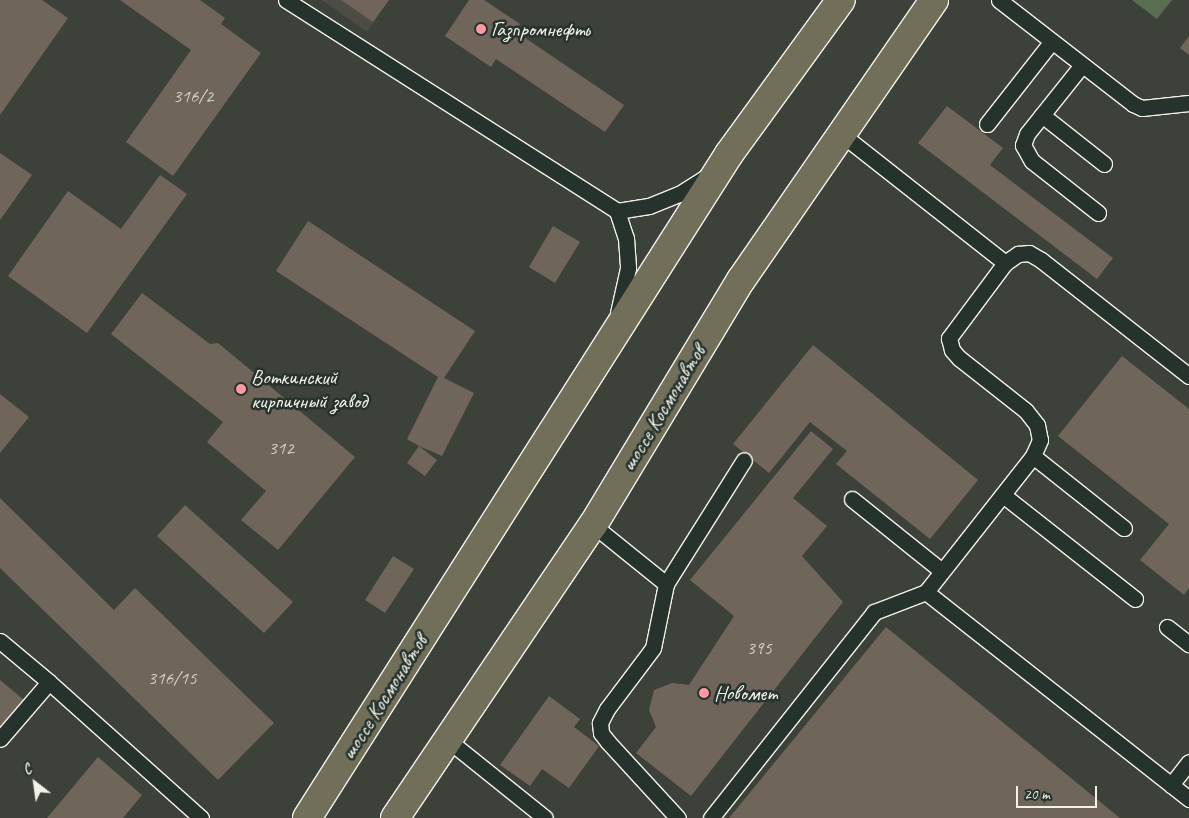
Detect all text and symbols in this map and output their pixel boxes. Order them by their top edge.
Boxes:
place label: Газпромнефть [491,16,590,42]
marker: Газпромнефть [475,23,487,35]
house number: 316/2 [173,86,213,108]
street label: шоссе Космонавтов [616,341,710,475]
place label: Воткинский кирпичный завод [251,364,367,414]
marker: Воткинский кирпичный завод [235,383,247,395]
house number: 312 [268,438,294,460]
street label: шоссе Космонавтов [336,630,432,764]
house number: 395 [746,638,772,660]
house number: 316/15 [147,668,197,690]
place label: Новомет [714,680,778,706]
marker: Новомет [698,687,710,699]
north arrow [10,758,60,808]
text: С [20,760,34,779]
scale bar [1019,776,1100,808]
text: 20 m [1024,785,1050,804]

